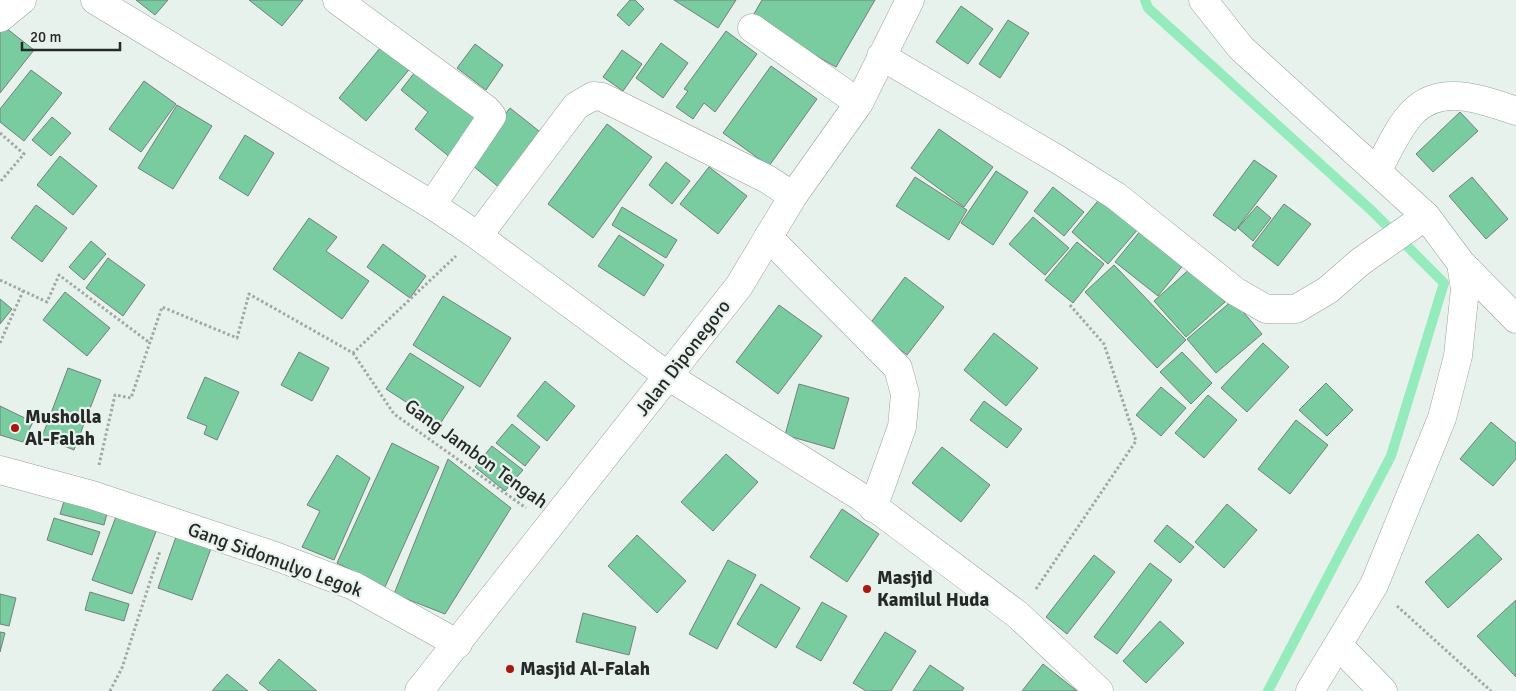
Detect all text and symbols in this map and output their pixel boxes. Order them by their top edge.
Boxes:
scale bar [22,20,120,52]
text: 20 m [30,28,61,46]
street label: Jalan Diponegoro [630,295,736,421]
street label: Gang Jambon Tengah [400,394,552,514]
place label: Musholla Al-Falah [25,405,102,451]
marker: Musholla Al-Falah [9,422,21,434]
street label: Gang Sidomulyo Legok [184,517,366,603]
place label: Masjid Kamilul Huda [877,566,990,612]
marker: Masjid Kamilul Huda [861,583,873,595]
place label: Masjid Al-Falah [520,657,650,681]
marker: Masjid Al-Falah [504,663,516,675]

